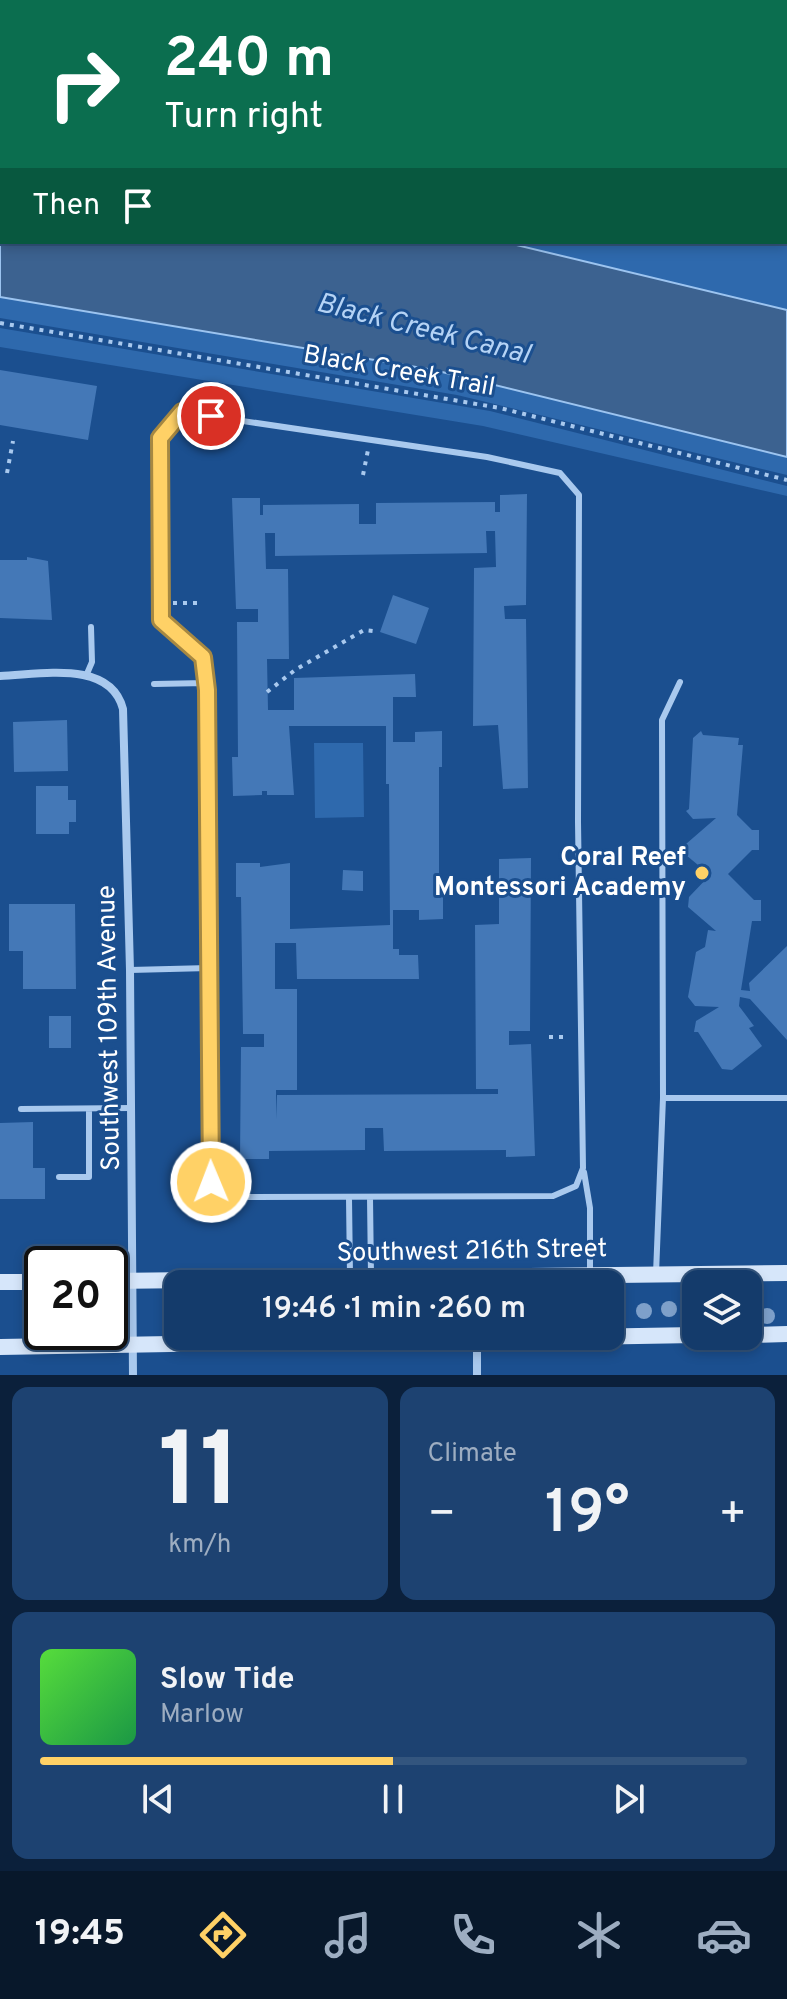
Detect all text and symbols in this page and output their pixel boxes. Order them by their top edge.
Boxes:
text: 240 m [164,26,334,96]
icon: right [32,32,136,136]
text: Turn right [164,95,323,141]
icon: arrive [116,184,160,228]
text: Then [32,188,100,225]
water label: Black Creek Canal [313,286,535,374]
street label: Black Creek Trail [301,339,497,405]
pin [177,382,245,450]
icon: arrive [189,394,233,438]
place label: Coral Reef Montessori Academy [434,842,686,905]
marker: Coral Reef Montessori Academy [693,864,711,882]
street label: Southwest 109th Avenue [91,885,129,1171]
position arrow [169,1140,253,1224]
street label: Southwest 216th Street [336,1233,608,1271]
speed limit sign: 20 [24,1246,128,1350]
map controls [682,1270,762,1350]
button: layers [682,1270,762,1350]
text: 19:46 · 1 min · 260 m [262,1291,526,1328]
text: 11 [158,1411,241,1543]
text: Climate [428,1438,517,1471]
text: 19° [545,1478,630,1554]
text: − [428,1488,456,1544]
text: + [719,1488,747,1544]
text: km/h [168,1529,231,1562]
text: Slow Tide [160,1662,294,1699]
text: Marlow [160,1699,244,1732]
icon: previous [136,1777,180,1821]
icon: pause [371,1777,415,1821]
icon: next [607,1777,651,1821]
icon: directions [195,1907,251,1963]
icon: music [320,1907,376,1963]
icon: phone [445,1907,501,1963]
icon: climate [571,1907,627,1963]
icon: car [696,1907,752,1963]
text: 19:45 [35,1912,125,1958]

